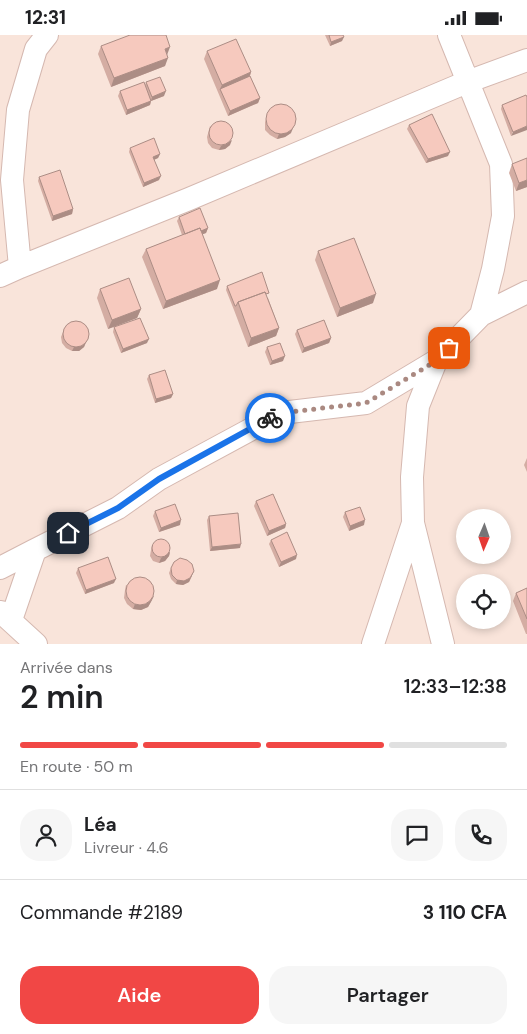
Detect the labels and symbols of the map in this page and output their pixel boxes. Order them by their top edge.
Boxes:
pin [428,327,470,369]
courier [245,393,295,443]
north arrow [456,509,511,564]
pin [47,512,89,554]

